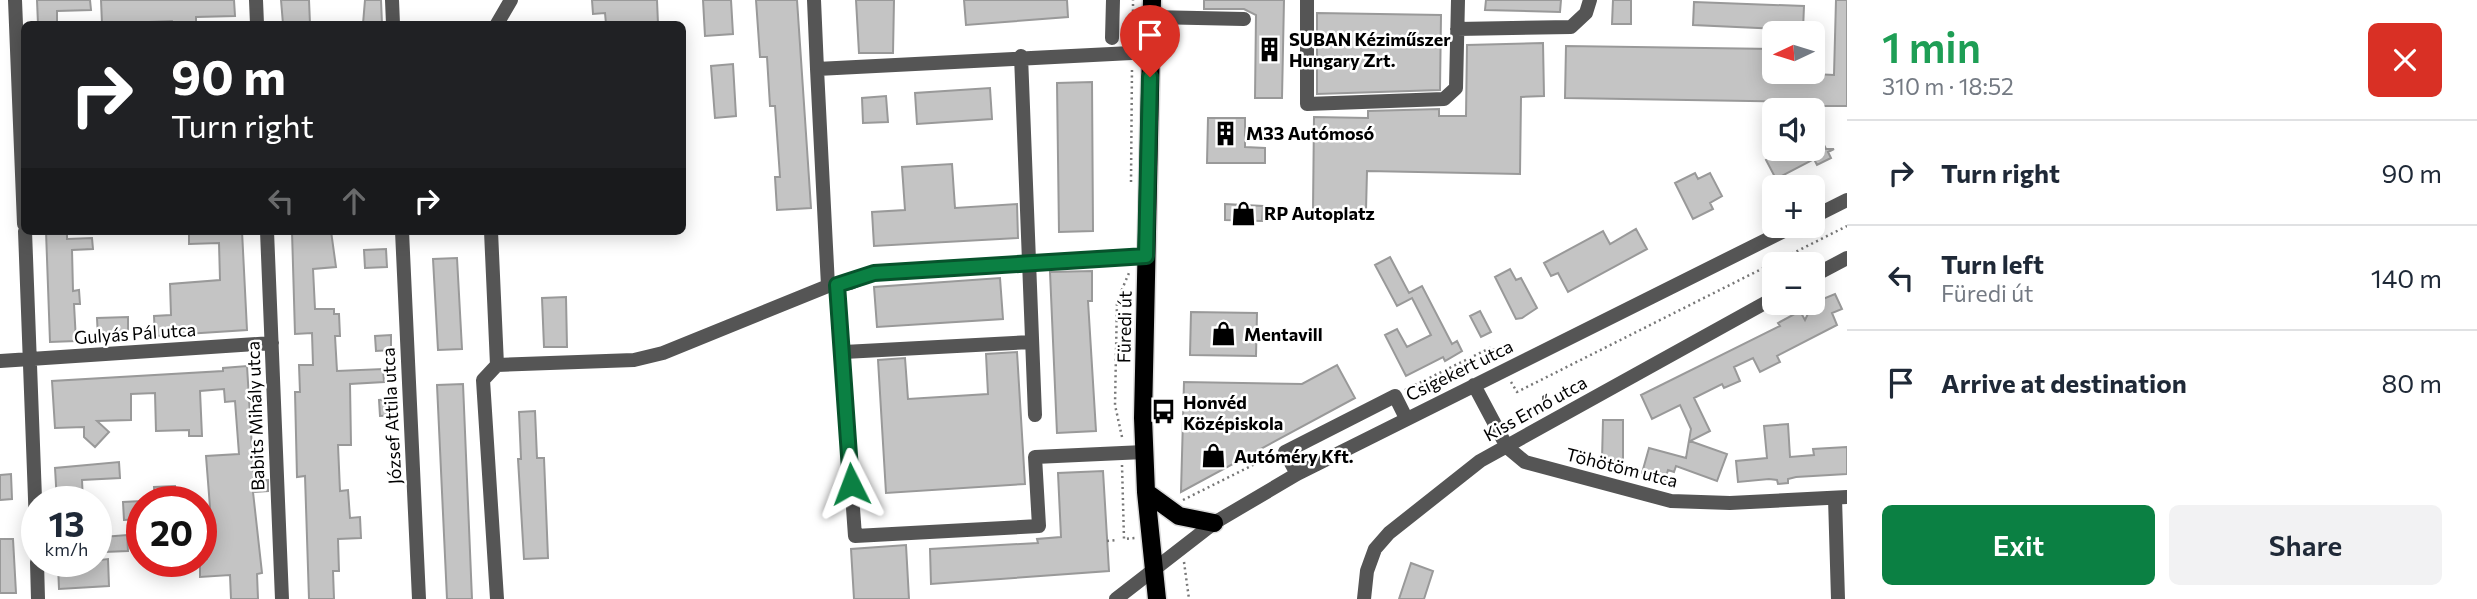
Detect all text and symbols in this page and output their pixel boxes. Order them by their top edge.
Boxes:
pin [1120,5,1180,77]
icon: arrive [1131,16,1169,54]
text: 1 min [1882,20,1981,72]
north arrow [1762,21,1825,84]
map controls [1762,21,1825,315]
button: close [2368,23,2442,97]
place label: SUBAN Kéziműszer Hungary Zrt. [1289,28,1451,71]
building icon: SUBAN Kéziműszer Hungary Zrt. [1255,35,1283,63]
text: 90 m [171,45,286,105]
icon: right [56,49,147,140]
text: 310 m · 18:52 [1882,72,2014,100]
button: sound [1762,98,1825,161]
text: Turn right [171,105,314,145]
building icon: M33 Autómosó [1212,119,1240,147]
place label: M33 Autómosó [1246,122,1375,144]
icon: right [1882,154,1920,192]
text: Turn right [1941,157,2060,188]
text: 90 m [2382,157,2442,188]
button: + [1762,175,1825,238]
icon: left [262,182,300,220]
icon: ahead [335,182,373,220]
icon: right [408,182,446,220]
shop icon: RP Autoplatz [1230,199,1258,227]
place label: RP Autoplatz [1264,202,1375,224]
text: Turn left [1941,248,2044,279]
button: − [1762,252,1825,315]
icon: left [1882,259,1920,297]
text: 140 m [2371,262,2442,293]
text: Füredi út [1941,279,2034,307]
street label: Füredi út [1112,291,1136,363]
street label: Gulyás Pál utca [73,318,197,348]
shop icon: Mentavill [1210,320,1238,348]
place label: Mentavill [1244,323,1323,345]
street label: Csigekert utca [1402,335,1516,405]
street label: Babits Mihály utca [241,341,269,491]
street label: József Attila utca [376,347,406,485]
icon: arrive [1882,364,1920,402]
text: Arrive at destination [1941,367,2187,398]
text: 80 m [2382,367,2442,398]
street label: Kiss Ernő utca [1480,371,1590,445]
place label: Honvéd Középiskola [1183,391,1283,434]
bus stop icon: Honvéd Középiskola [1149,398,1177,426]
shop icon: Autóméry Kft. [1200,442,1228,470]
street label: Töhötöm utca [1564,442,1680,492]
place label: Autóméry Kft. [1234,445,1354,467]
position arrow [814,447,888,521]
speed limit sign: 20 [126,486,217,577]
text: 13 [48,501,85,544]
button: Exit [1882,505,2155,585]
button: Share [2169,505,2442,585]
text: km/h [45,538,88,560]

